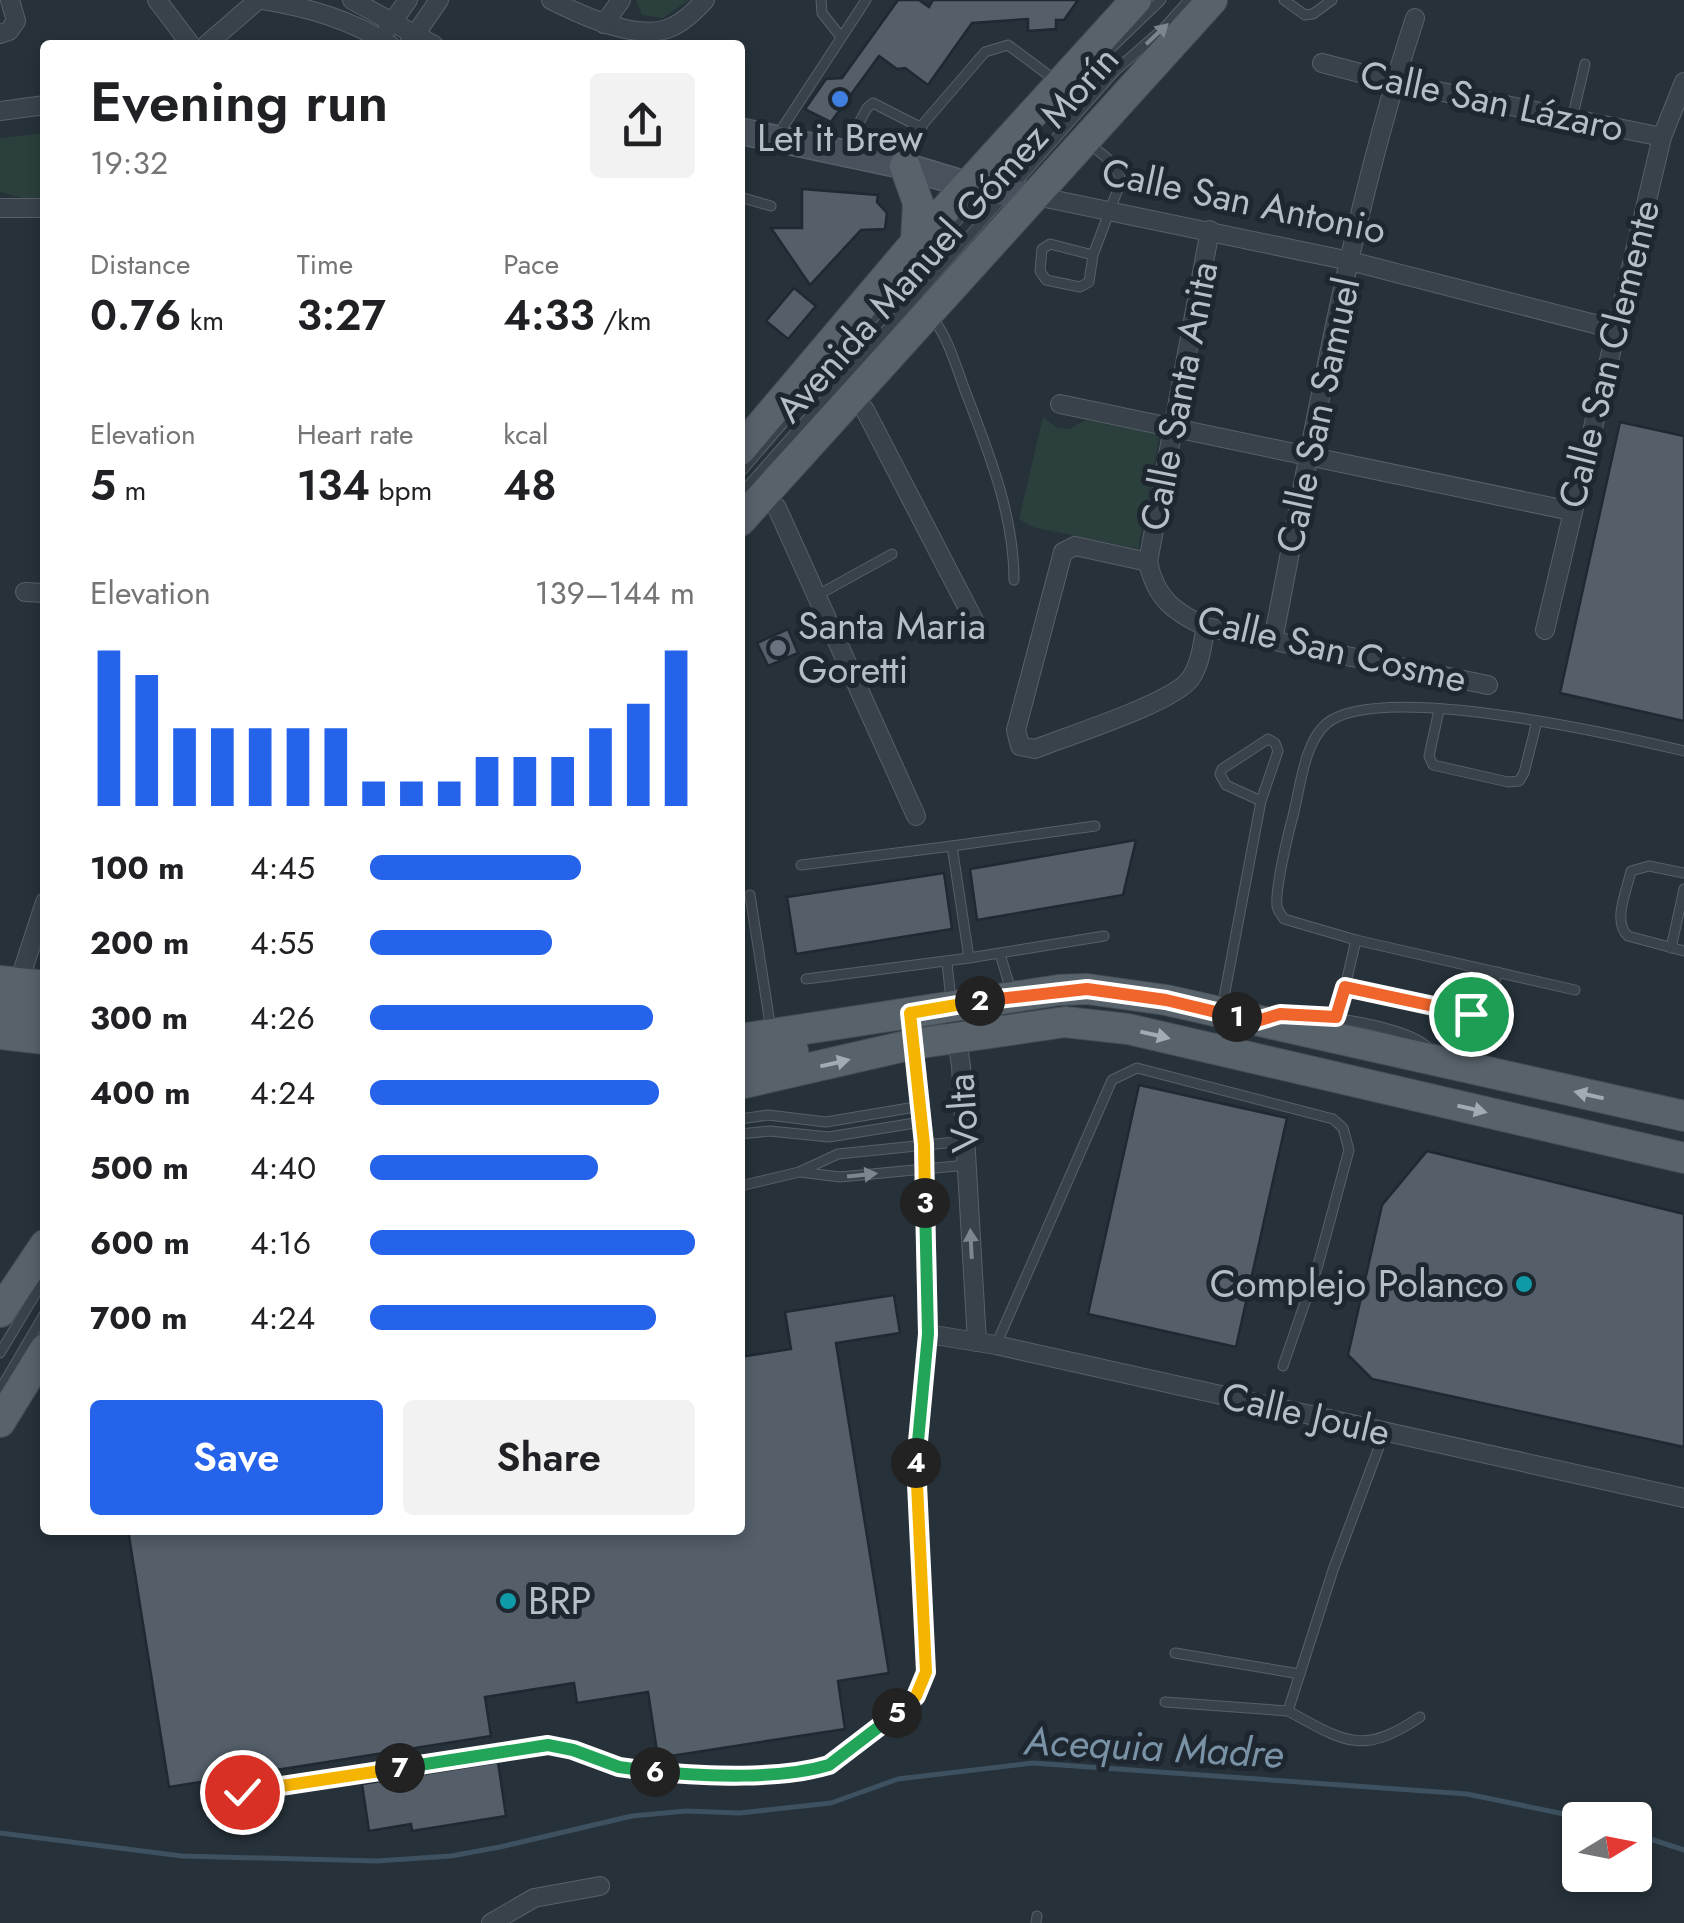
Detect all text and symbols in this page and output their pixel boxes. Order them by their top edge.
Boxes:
one-way arrow [1145,22,1169,45]
street label: Avenida Manuel Gómez Morín [762,33,1131,434]
street label: Calle San Lázaro [1355,46,1629,155]
text: Evening run [90,62,388,142]
button: share [590,73,695,178]
marker: Let it Brew [829,88,851,110]
place label: Let it Brew [757,110,923,165]
text: 19:32 [90,140,168,186]
street label: Calle San Antonio [1097,144,1391,257]
street label: Calle San Clemente [1544,194,1673,514]
text: Distance [90,244,190,285]
text: Time [297,244,353,285]
text: Pace [503,244,559,285]
street label: Calle Santa Anita [1125,257,1232,535]
street label: Calle San Samuel [1261,272,1374,558]
text: 0.76 [90,285,181,346]
text: 3:27 [297,285,386,346]
text: 4:33 [503,285,595,346]
text: km [181,300,224,341]
text: /km [595,300,652,341]
text: Elevation [90,414,196,455]
text: Heart rate [297,414,414,455]
text: kcal [503,414,549,455]
text: 5 [90,455,116,516]
text: 134 [297,455,370,516]
text: 48 [503,455,556,516]
text: m [116,470,146,511]
text: bpm [370,470,432,511]
text: Elevation [90,570,211,616]
text: 139–144 m [535,570,695,616]
street label: Calle San Cosme [1192,591,1472,706]
place label: Santa Maria Goretti [798,598,986,697]
marker: Santa Maria Goretti [767,637,789,659]
text: 100 m [90,845,185,891]
text: 4:45 [250,845,315,891]
text: 200 m [90,920,189,966]
text: 4:55 [250,920,314,966]
pin [1429,972,1514,1057]
pin: 2 [955,976,1005,1026]
text: 2 [971,980,989,1021]
icon: arrive [1444,987,1499,1042]
pin: 1 [1212,992,1262,1042]
text: 300 m [90,995,188,1041]
text: 4:26 [250,995,315,1041]
text: 1 [1230,996,1244,1037]
one-way arrow [1140,1028,1171,1043]
one-way arrow [820,1055,851,1070]
text: 400 m [90,1070,191,1116]
text: 4:24 [250,1070,315,1116]
street label: Volta [932,1072,993,1154]
one-way arrow [1573,1087,1604,1102]
one-way arrow [1457,1102,1488,1117]
text: 500 m [90,1145,189,1191]
text: 4:40 [250,1145,316,1191]
one-way arrow [846,1167,878,1183]
pin: 3 [900,1178,950,1228]
text: 3 [916,1182,934,1223]
text: 600 m [90,1220,190,1266]
text: 4:16 [250,1220,311,1266]
one-way arrow [963,1228,979,1260]
place label: Complejo Polanco [1210,1256,1504,1311]
marker: Complejo Polanco [1513,1273,1535,1295]
text: 700 m [90,1295,188,1341]
text: 4:24 [250,1295,315,1341]
street label: Calle Joule [1217,1367,1396,1460]
button: Save [90,1400,383,1515]
button: Share [403,1400,695,1515]
pin: 4 [891,1438,941,1488]
text: 4 [906,1442,926,1483]
place label: BRP [528,1573,591,1628]
marker: BRP [497,1590,519,1612]
pin: 5 [872,1688,922,1738]
text: 5 [888,1692,906,1733]
water label: Acequia Madre [1022,1711,1285,1783]
pin: 7 [375,1743,425,1793]
text: 7 [392,1747,408,1788]
pin: 6 [630,1747,680,1797]
pin [200,1750,285,1835]
text: 6 [646,1751,664,1792]
icon: check [215,1765,270,1820]
north arrow [1562,1802,1652,1892]
map controls [1562,1802,1652,1892]

